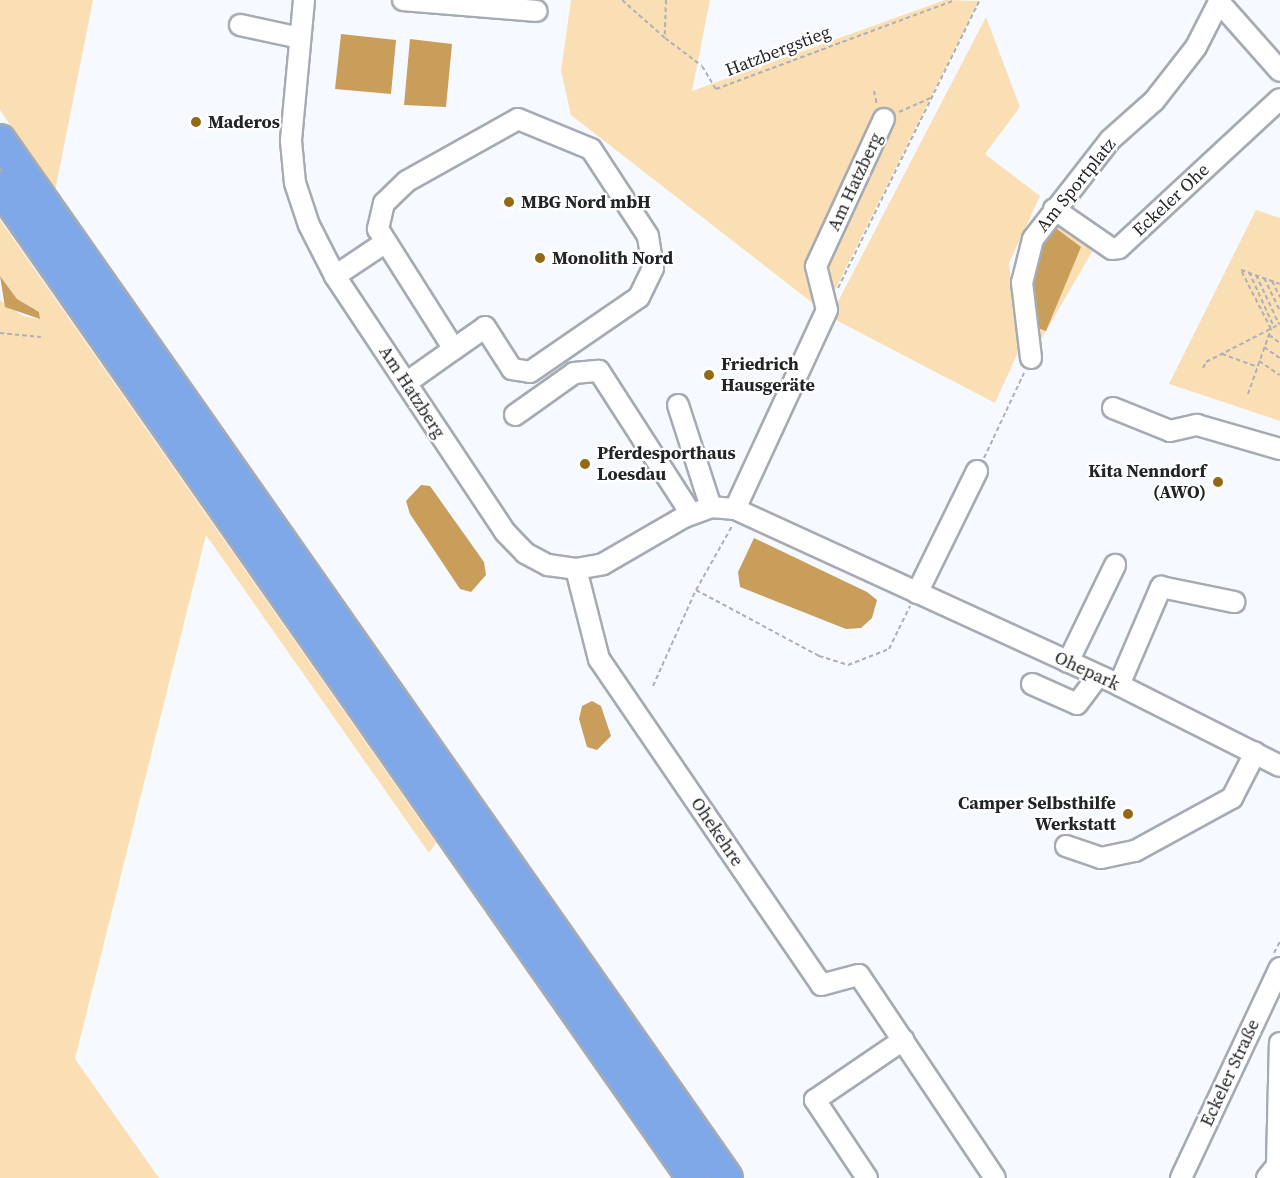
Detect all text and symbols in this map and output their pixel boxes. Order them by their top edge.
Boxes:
street label: Hatzbergstieg [722,21,834,81]
place label: Maderos [208,111,280,133]
marker: Maderos [189,115,203,129]
street label: Am Hatzberg [823,130,887,234]
street label: Am Sportplatz [1032,134,1120,236]
street label: Eckeler Ohe [1128,159,1214,241]
place label: MBG Nord mbH [521,191,651,213]
marker: MBG Nord mbH [502,195,516,209]
place label: Monolith Nord [552,247,673,269]
marker: Monolith Nord [533,251,547,265]
street label: Am Hatzberg [374,342,450,442]
place label: Friedrich Hausgeräte [721,354,815,397]
marker: Friedrich Hausgeräte [702,368,716,382]
place label: Pferdesporthaus Loesdau [597,443,736,486]
marker: Pferdesporthaus Loesdau [578,457,592,471]
place label: Kita Nenndorf (AWO) [1088,461,1206,504]
marker: Kita Nenndorf (AWO) [1211,475,1225,489]
street label: Ohepark [1051,647,1123,695]
street label: Ohekehre [686,793,748,871]
place label: Camper Selbsthilfe Werkstatt [958,793,1116,836]
marker: Camper Selbsthilfe Werkstatt [1121,807,1135,821]
street label: Eckeler Straße [1196,1016,1264,1130]

